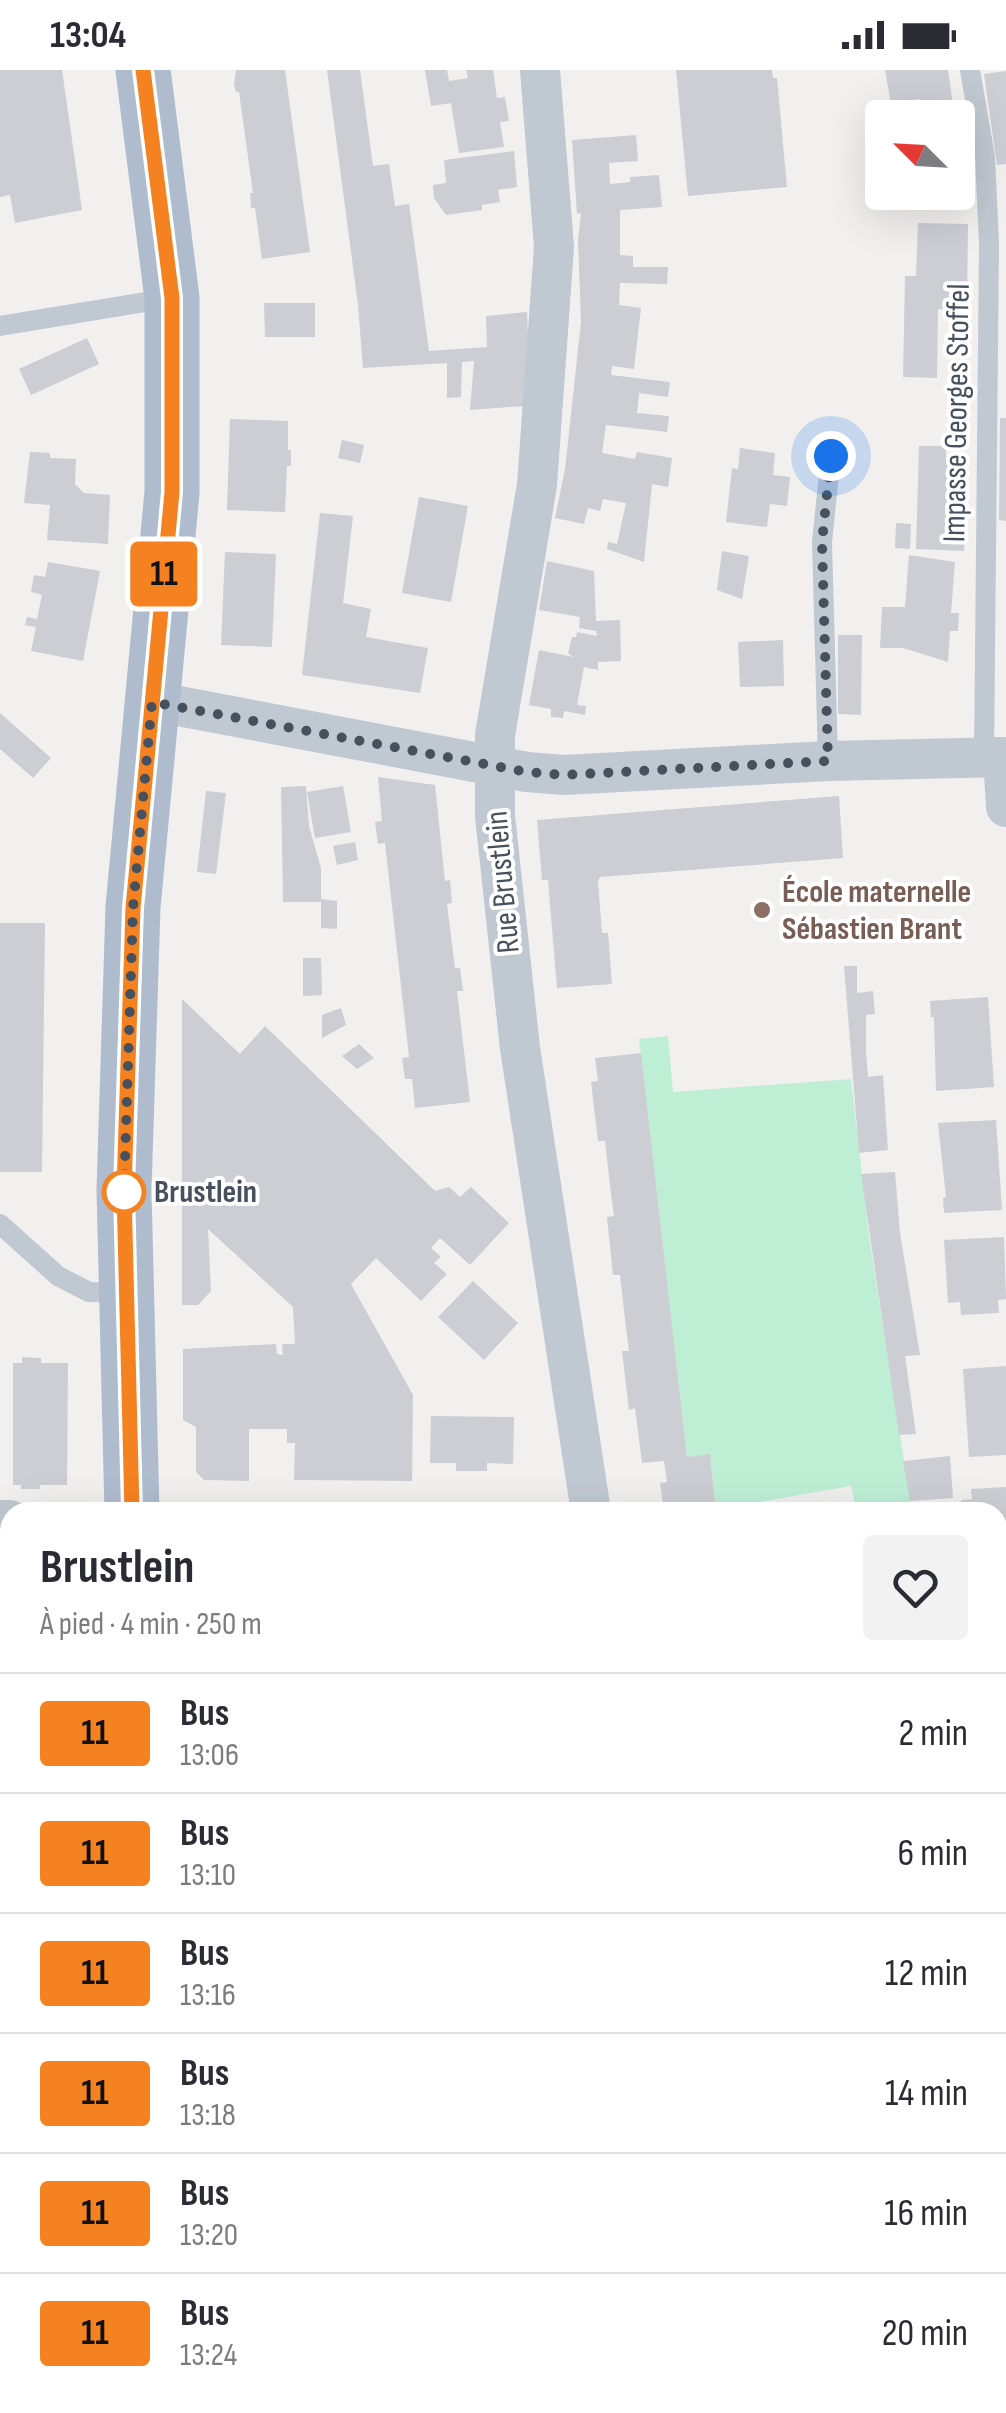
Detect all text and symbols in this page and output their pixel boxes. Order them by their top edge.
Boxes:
text: 13:04 [50,13,126,58]
north arrow [865,100,975,210]
map controls [865,100,975,210]
street label: Impasse Georges Stoffel [935,283,979,543]
your location [806,431,856,481]
line badge: 11 [119,542,209,606]
text: 11 [150,553,178,596]
street label: Rue Brustlein [477,809,529,955]
place label: École maternelle Sébastien Brant [782,873,971,949]
marker: École maternelle Sébastien Brant [751,899,773,921]
marker: Brustlein [103,1171,145,1213]
place label: Brustlein [154,1173,257,1212]
button: heart [863,1535,968,1640]
text: Brustlein [40,1539,194,1596]
text: À pied · 4 min · 250 m [40,1605,262,1644]
text: Bus [180,1691,229,1736]
text: 2 min [899,1711,968,1756]
text: 11 [81,1712,109,1755]
text: 13:06 [180,1736,239,1775]
text: Bus [180,1811,229,1856]
text: 6 min [898,1831,968,1876]
text: 11 [81,1832,109,1875]
text: 13:10 [180,1856,236,1895]
text: Bus [180,1931,229,1976]
text: 12 min [885,1951,968,1996]
text: 11 [81,1952,109,1995]
text: 13:16 [180,1976,236,2015]
text: Bus [180,2051,229,2096]
text: 14 min [885,2071,968,2116]
text: 11 [81,2072,109,2115]
text: 13:18 [180,2096,236,2135]
text: Bus [180,2171,229,2216]
text: 16 min [884,2191,968,2236]
text: 11 [81,2192,109,2235]
text: 13:20 [180,2216,238,2255]
text: Bus [180,2291,229,2336]
text: 20 min [882,2311,968,2356]
text: 11 [81,2312,109,2355]
text: 13:24 [180,2336,237,2375]

